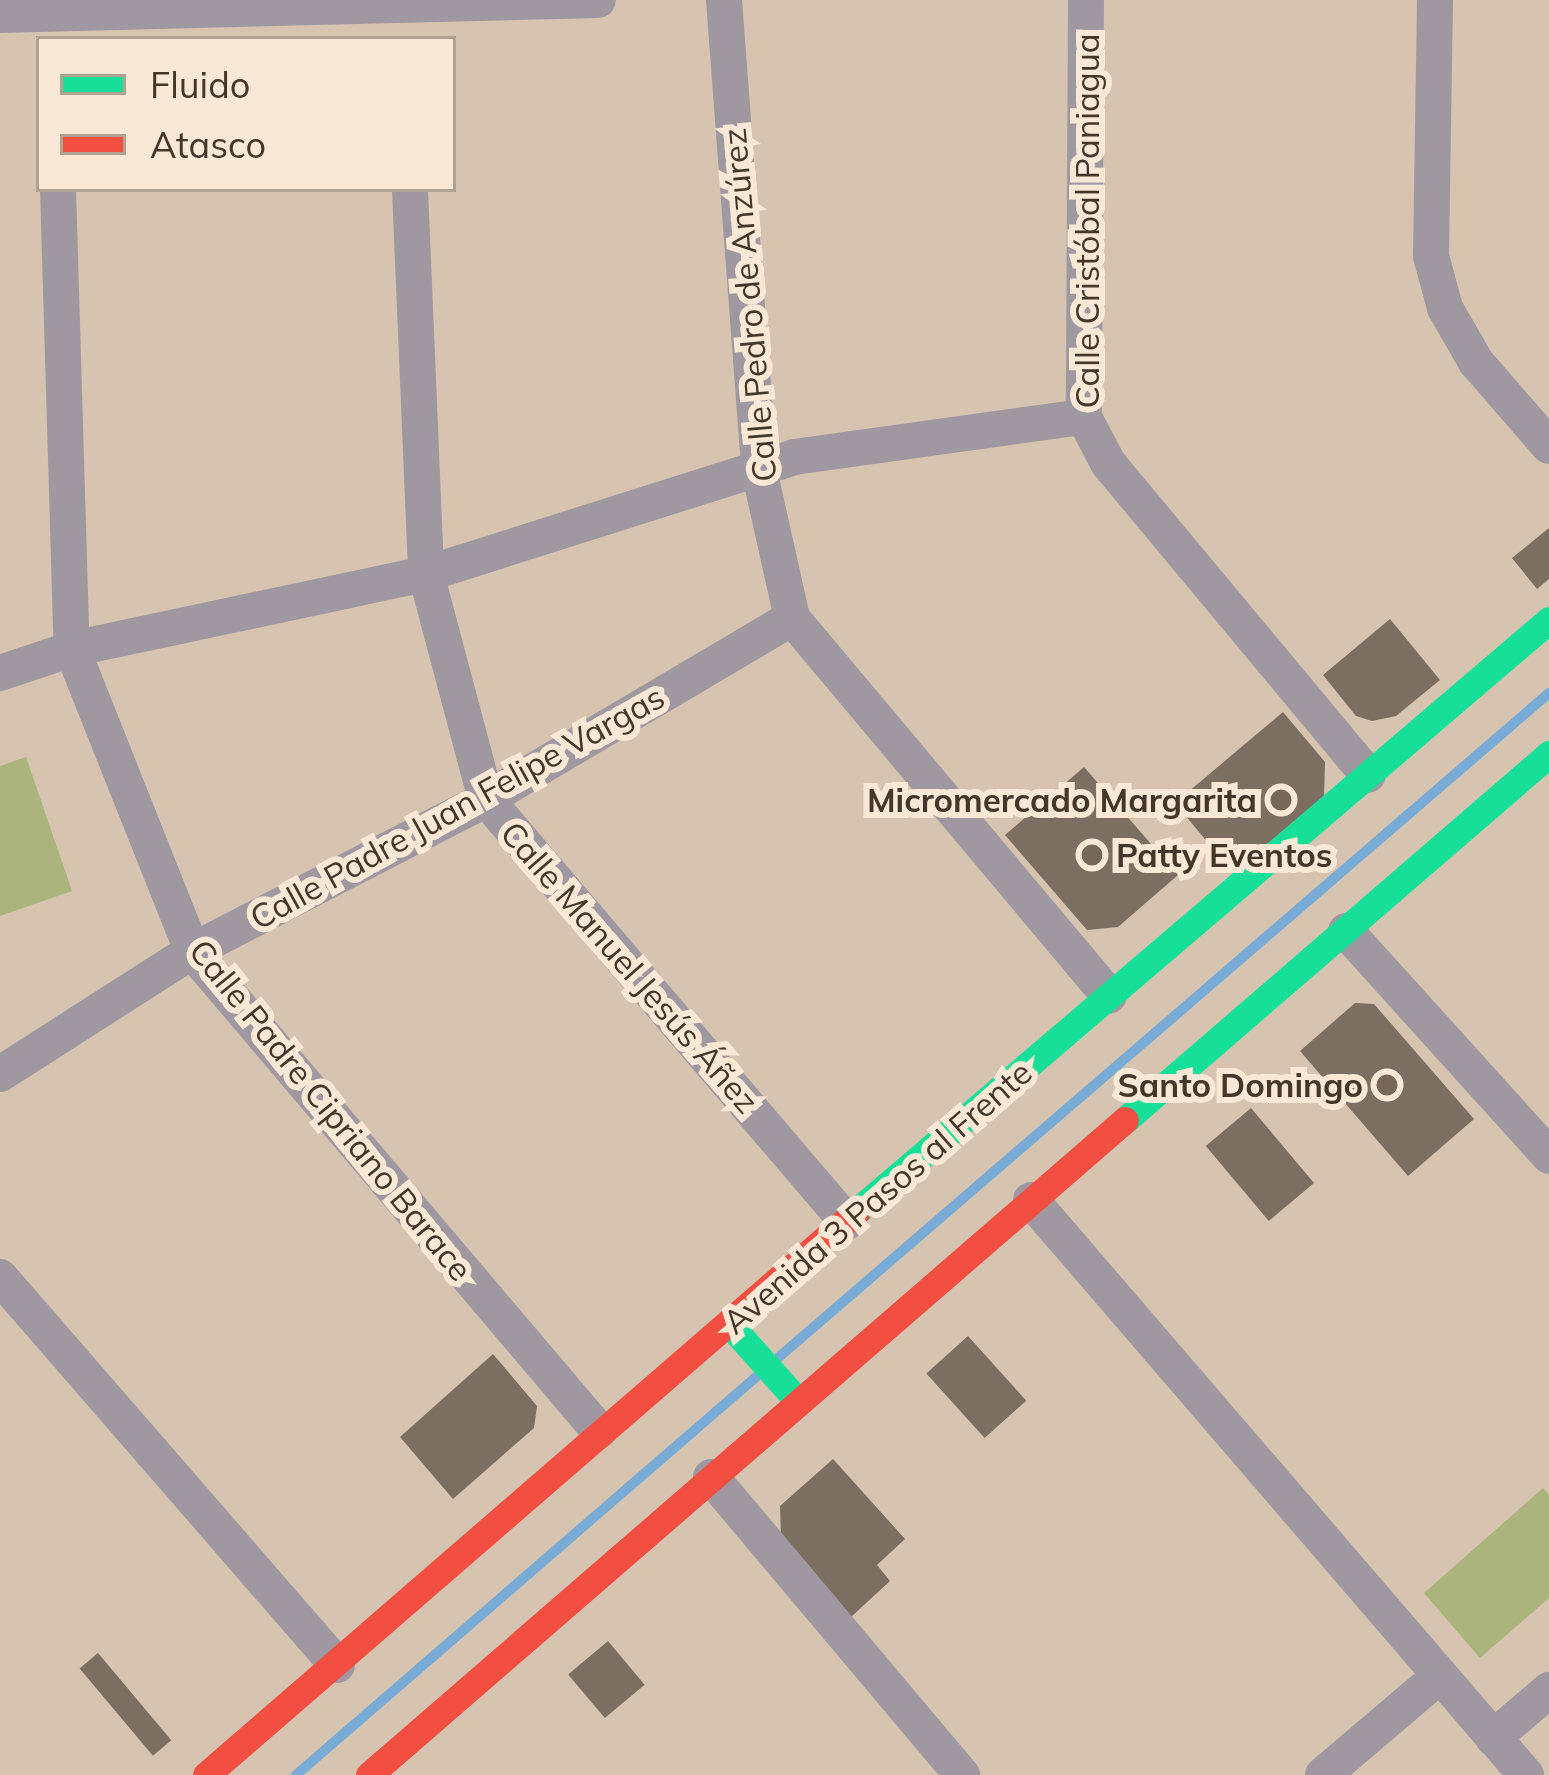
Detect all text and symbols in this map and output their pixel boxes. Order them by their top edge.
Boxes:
street label: Calle Cristóbal Paniagua [1067,33,1107,409]
legend [36,36,456,192]
text: Fluido [150,62,250,107]
text: Atasco [150,122,266,167]
street label: Calle Pedro de Anzúrez [714,127,784,483]
street label: Calle Padre Juan Felipe Vargas [243,676,671,938]
place label: Micromercado Margarita [867,780,1257,820]
marker: Micromercado Margarita [1268,787,1294,813]
street label: Calle Manuel Jesús Áñez [493,813,767,1121]
place label: Patty Eventos [1116,835,1332,875]
marker: Patty Eventos [1079,842,1105,868]
street label: Calle Padre Cipriano Barace [181,932,481,1288]
street label: Avenida 3 Pasos al Frente [715,1052,1039,1342]
place label: Santo Domingo [1118,1065,1363,1105]
marker: Santo Domingo [1374,1072,1400,1098]

